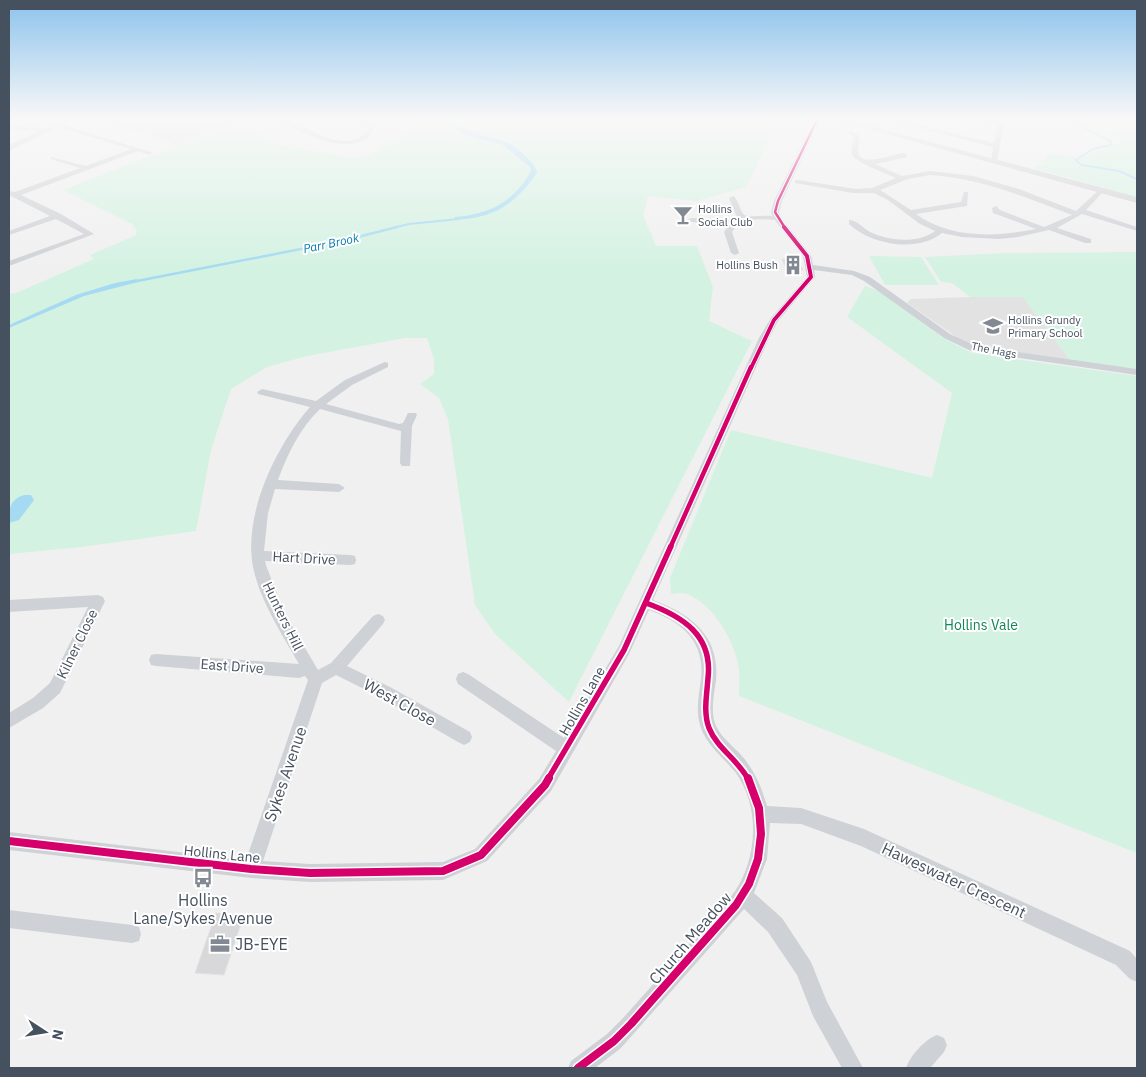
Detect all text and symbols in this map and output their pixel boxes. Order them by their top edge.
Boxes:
place label: Hollins Social Club [698,202,753,229]
bar icon: Hollins Social Club [672,204,694,226]
water label: Parr Brook [302,230,361,256]
building icon: Hollins Bush [782,254,804,276]
place label: Hollins Bush [716,258,778,272]
place label: Hollins Grundy Primary School [1008,313,1083,340]
school or university icon: Hollins Grundy Primary School [982,315,1004,337]
street label: The Hags [970,339,1018,361]
street label: Hart Drive [272,547,336,569]
street label: Hunters Hill [259,579,308,654]
street label: Kilner Close [52,606,102,682]
park label: Hollins Vale [944,616,1018,634]
street label: East Drive [200,655,264,677]
street label: Hollins Lane [555,663,609,739]
street label: West Close [360,674,440,730]
street label: Sykes Avenue [259,724,311,824]
street label: Haweswater Crescent [879,838,1029,922]
street label: Hollins Lane [183,841,262,867]
bus stop icon: Hollins Lane/Sykes Avenue [192,867,214,889]
street label: Church Meadow [645,888,735,988]
place label: Hollins Lane/Sykes Avenue [133,890,273,928]
office icon: JB-EYE [209,933,231,955]
place label: JB-EYE [235,934,288,954]
north arrow [20,1007,70,1057]
text: N [48,1028,68,1042]

